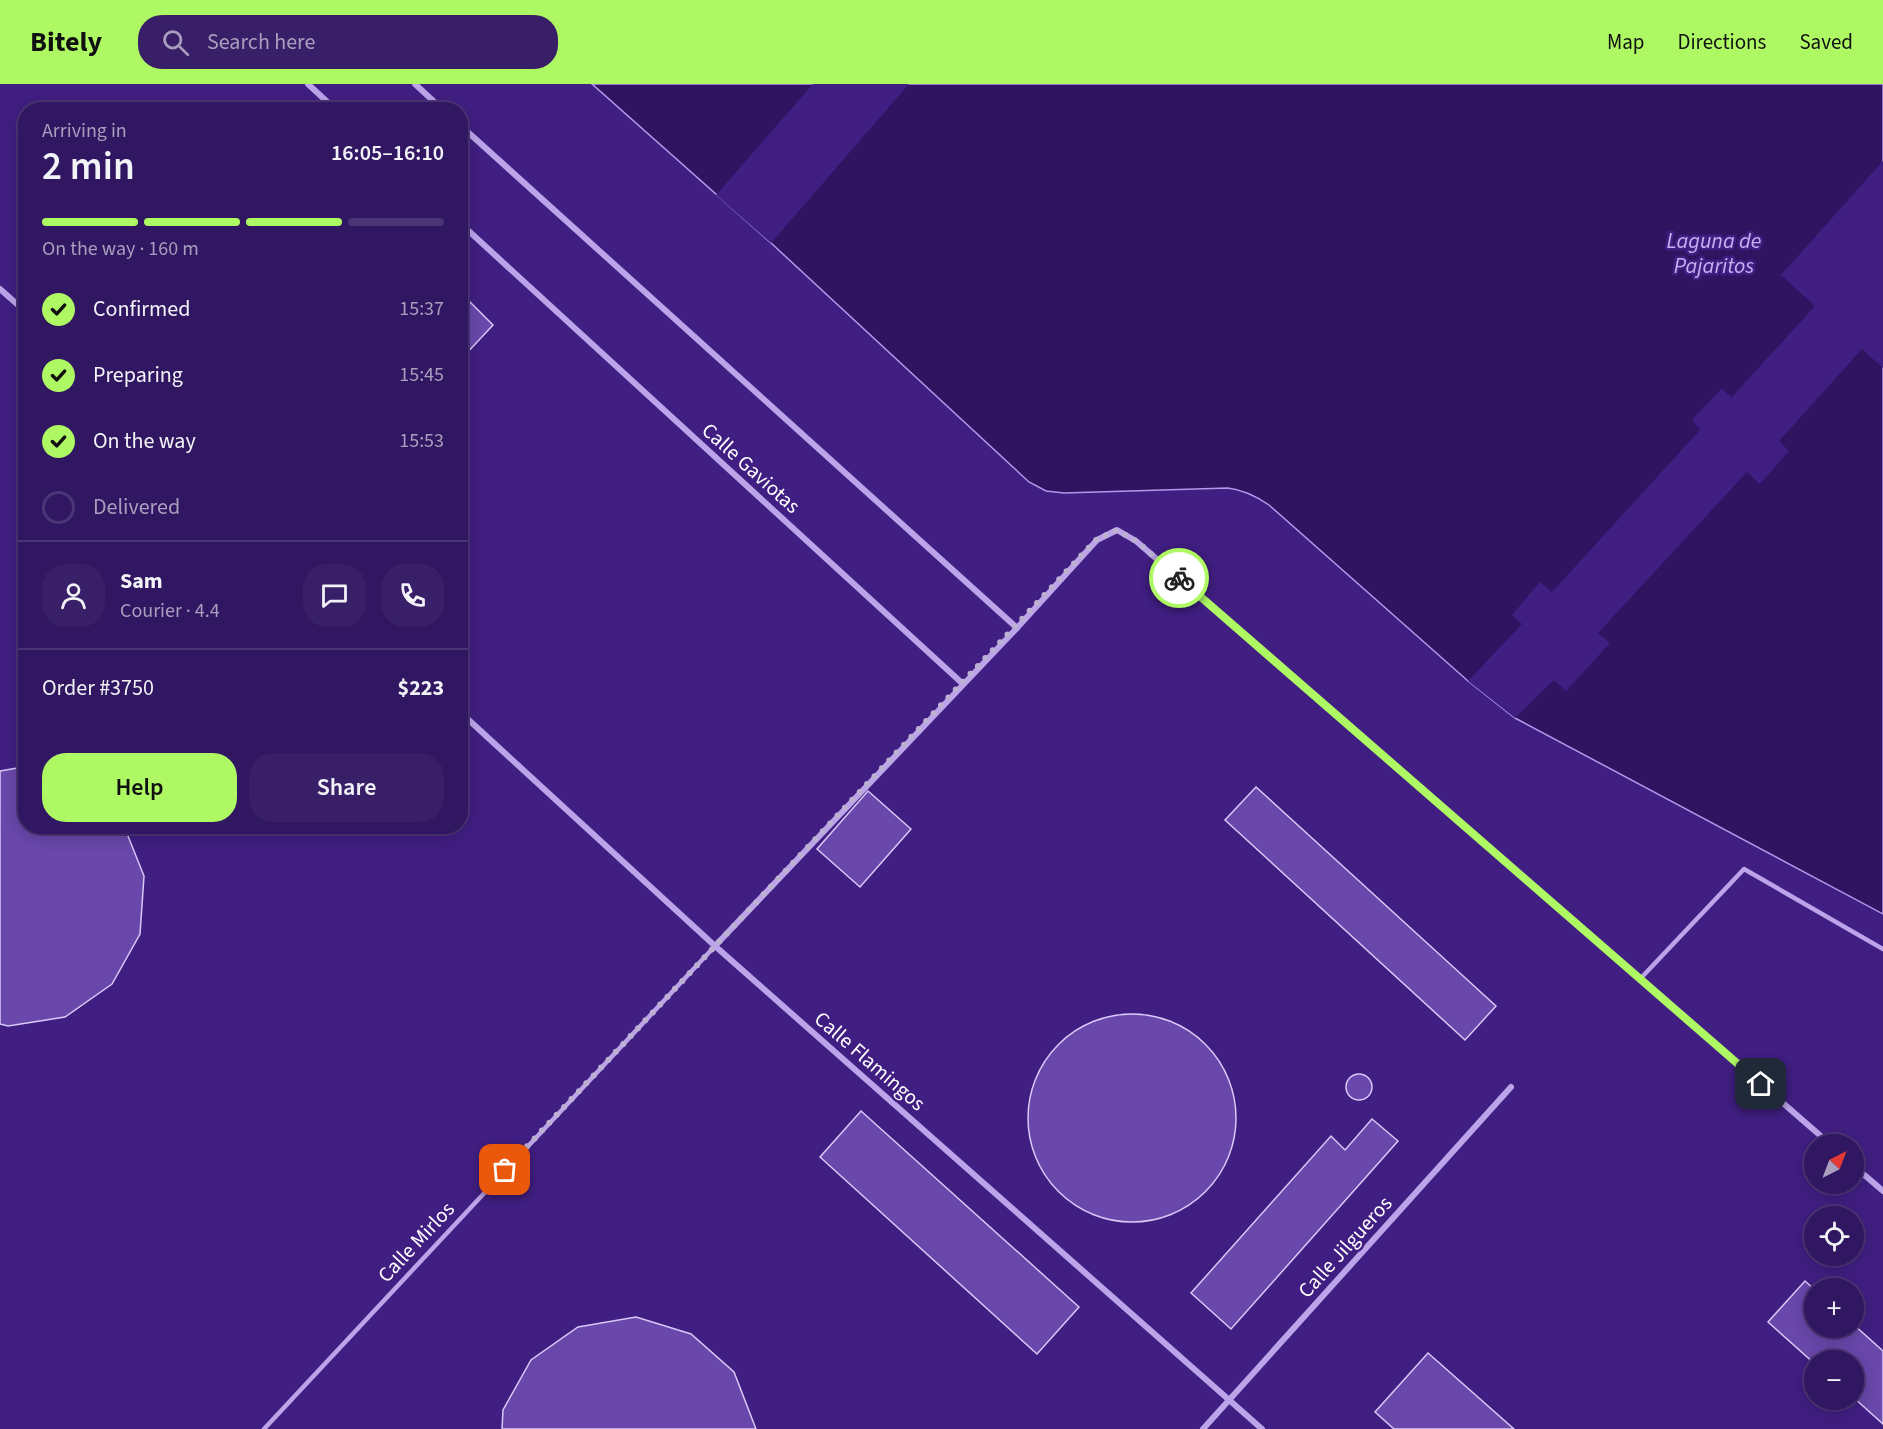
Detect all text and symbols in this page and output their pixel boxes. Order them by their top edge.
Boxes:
search box [138,15,558,69]
text: Bitely [30,22,102,62]
icon: search [159,26,192,59]
text: Search here [207,26,315,58]
text: Map [1607,27,1645,57]
text: Directions [1678,27,1766,57]
text: Saved [1799,27,1853,57]
text: Arriving in [42,117,127,145]
text: 16:05–16:10 [331,137,444,169]
text: 2 min [42,139,135,195]
water label: Laguna de Pajaritos [1667,225,1761,282]
text: On the way · 160 m [42,235,199,263]
icon: check [42,293,75,326]
text: Confirmed [93,293,190,325]
text: 15:37 [399,295,444,323]
icon: check [42,359,75,392]
text: Preparing [93,359,183,391]
text: 15:45 [399,361,444,389]
street label: Calle Gaviotas [695,416,807,521]
icon: check [42,425,75,458]
text: On the way [93,425,196,457]
text: 15:53 [399,427,444,455]
text: Delivered [93,491,180,523]
courier [1149,548,1209,608]
icon: bike [1163,562,1196,595]
button: person [42,564,105,627]
button: chat [303,564,366,627]
button: phone [381,564,444,627]
text: Sam [120,565,163,597]
text: Courier · 4.4 [120,597,220,625]
text: Order #3750 [42,672,154,704]
text: $223 [398,672,444,704]
button: Help [42,753,237,822]
button: Share [249,753,444,822]
street label: Calle Flamingos [808,1004,932,1118]
pin [1735,1058,1786,1109]
icon: home [1744,1067,1777,1100]
north arrow [1804,1134,1864,1194]
map controls [1804,1134,1864,1410]
pin [479,1144,530,1195]
icon: bag [488,1153,521,1186]
street label: Calle Jilgueros [1291,1189,1399,1305]
street label: Calle Mirlos [371,1195,462,1289]
button: locate [1804,1206,1864,1266]
button: + [1804,1278,1864,1338]
button: − [1804,1350,1864,1410]

